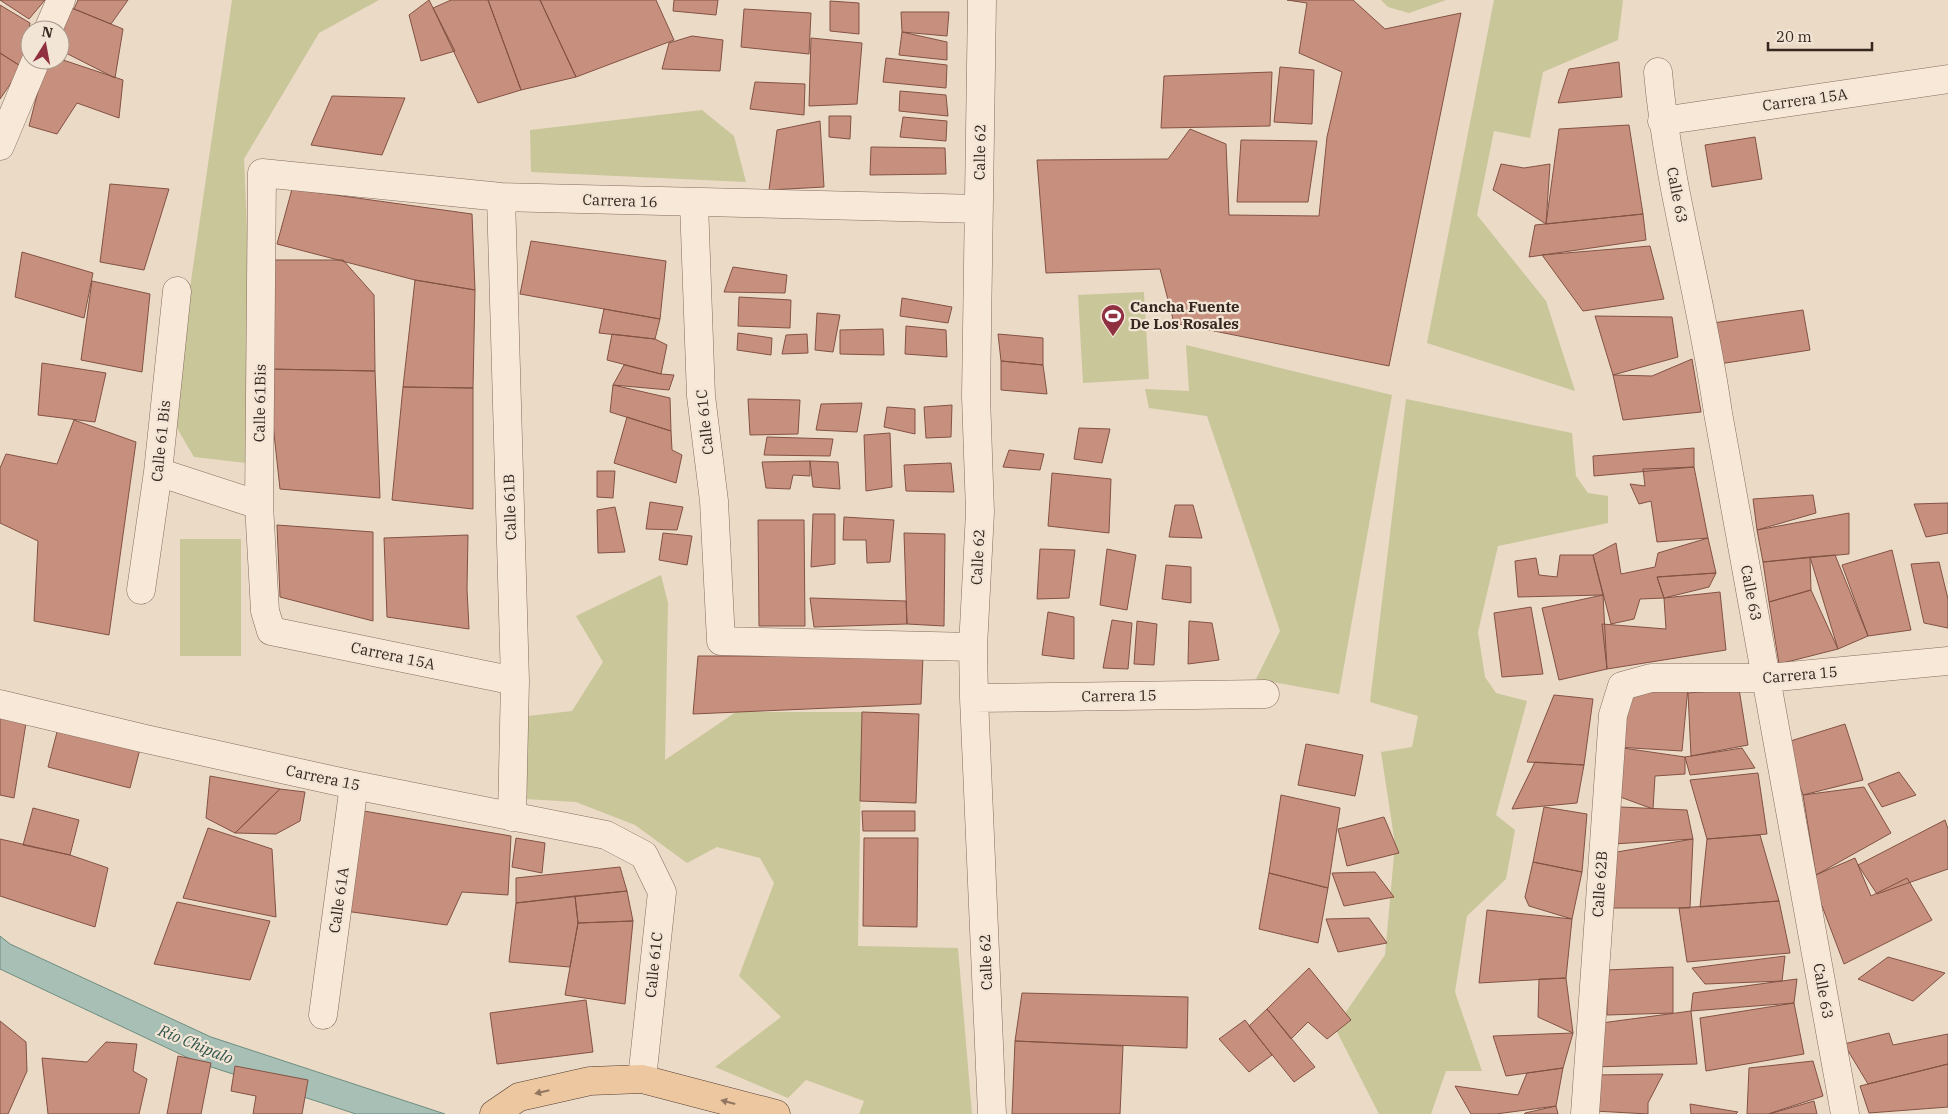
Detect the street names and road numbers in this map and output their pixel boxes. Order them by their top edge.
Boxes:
street label: Carrera 15A [1761,84,1849,115]
street label: Calle 62 [970,124,989,180]
street label: Calle 63 [1663,165,1692,224]
street label: Carrera 16 [582,190,658,211]
street label: Calle 61Bis [249,364,270,442]
street label: Calle 61C [692,388,717,456]
street label: Calle 61 Bis [147,399,174,483]
street label: Calle 61B [499,474,520,541]
street label: Calle 62 [967,528,988,586]
street label: Calle 63 [1737,563,1766,622]
street label: Carrera 15A [349,637,438,674]
street label: Carrera 15 [1762,662,1838,687]
street label: Carrera 15 [1081,685,1157,706]
street label: Carrera 15 [284,760,362,795]
street label: Calle 62B [1588,850,1611,918]
street label: Calle 61A [324,865,353,934]
street label: Calle 61C [641,931,666,999]
street label: Calle 62 [975,934,996,990]
street label: Calle 63 [1809,962,1838,1020]

